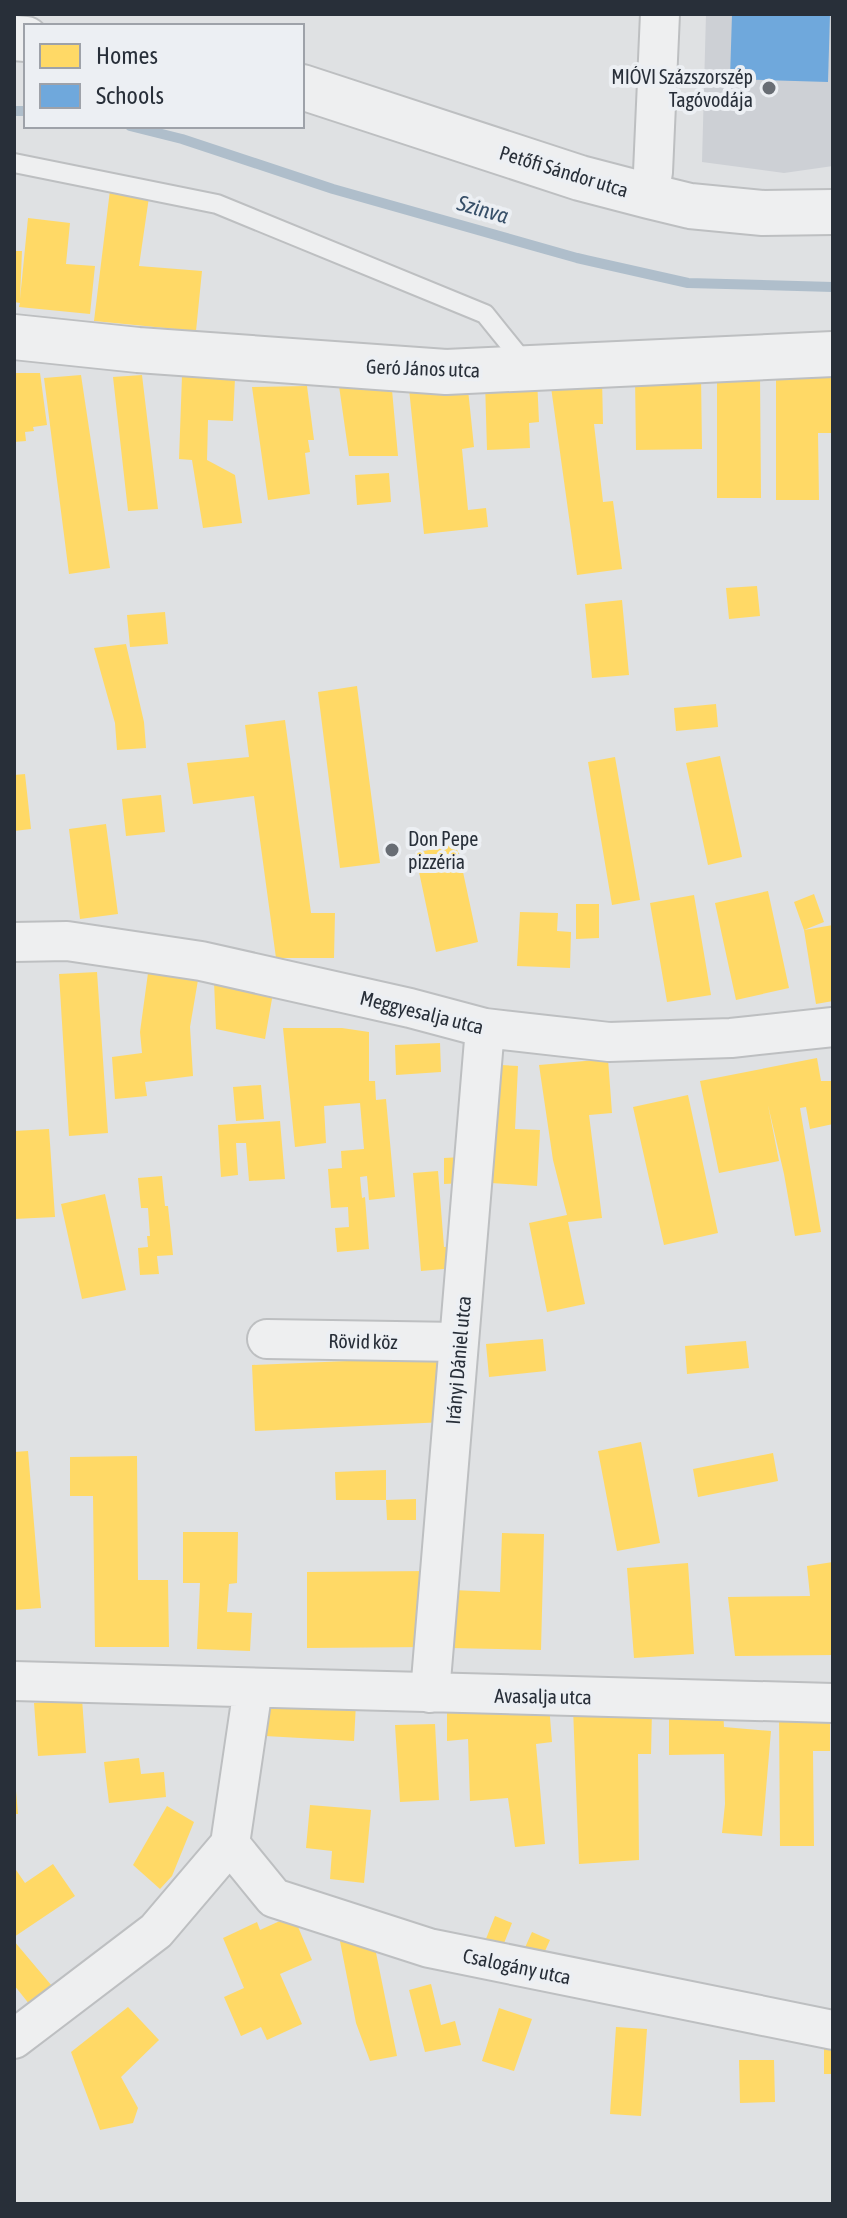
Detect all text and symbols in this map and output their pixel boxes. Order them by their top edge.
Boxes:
legend [24,24,304,128]
text: Homes [96,42,158,69]
place label: MIÓVI Százszorszép Tagóvodája [611,65,753,111]
marker: MIÓVI Százszorszép Tagóvodája [760,79,778,97]
text: Schools [96,82,164,109]
street label: Petőfi Sándor utca [497,141,631,201]
water label: Szinva [453,189,512,229]
street label: Geró János utca [366,355,480,381]
place label: Don Pepe pizzéria [408,827,478,873]
marker: Don Pepe pizzéria [383,841,401,859]
street label: Meggyesalja utca [358,986,486,1038]
street label: Irányi Dániel utca [441,1295,475,1425]
street label: Rövid köz [328,1329,398,1353]
street label: Avasalja utca [494,1684,592,1708]
street label: Csalogány utca [461,1943,573,1989]

